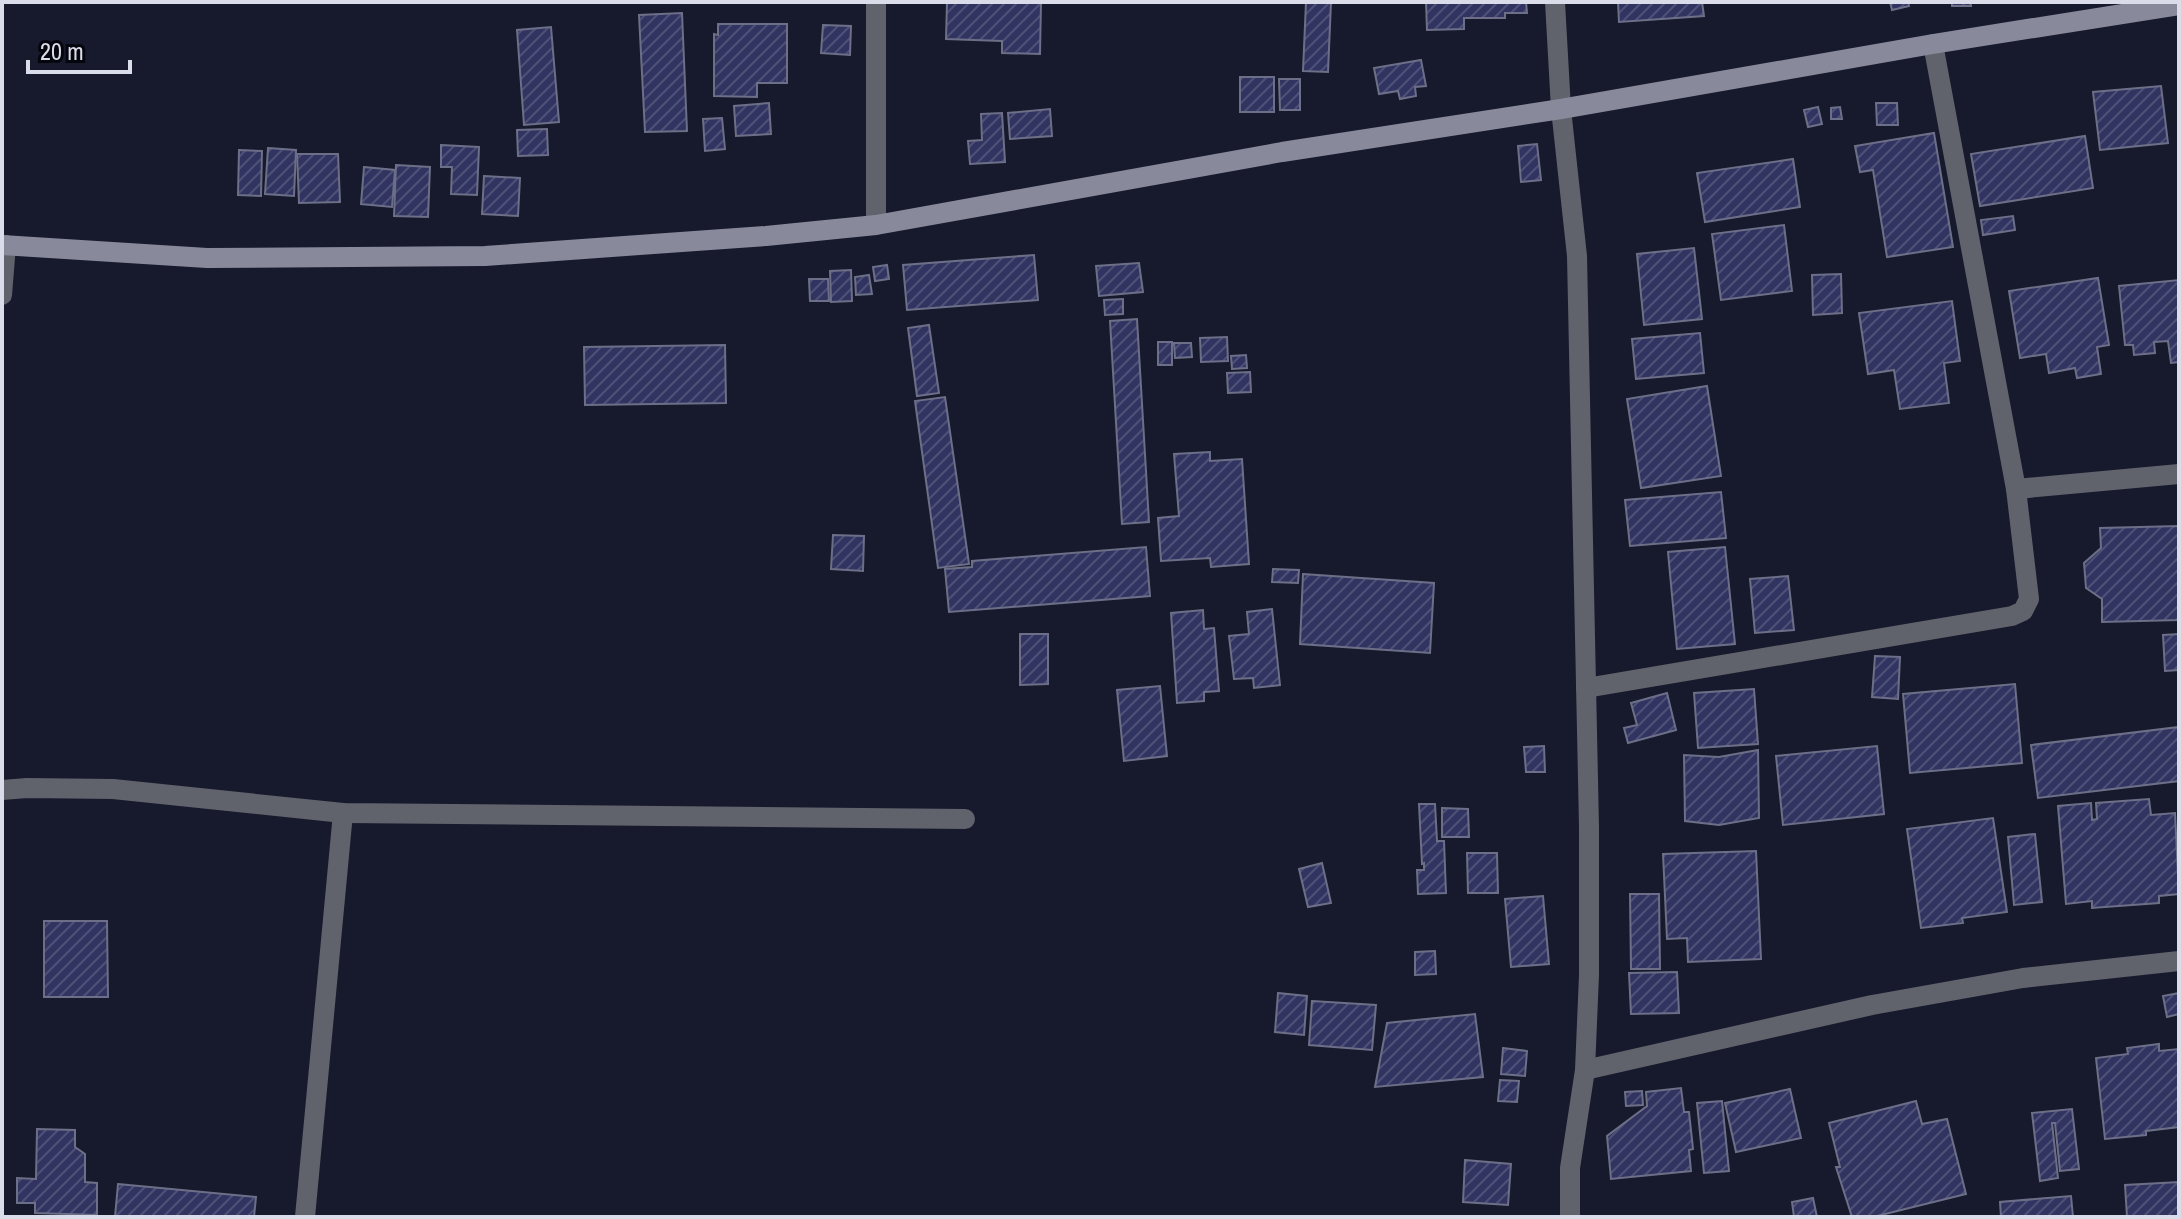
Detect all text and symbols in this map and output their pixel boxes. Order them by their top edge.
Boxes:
scale bar [28,24,130,74]
text: 20 m [40,35,84,67]

